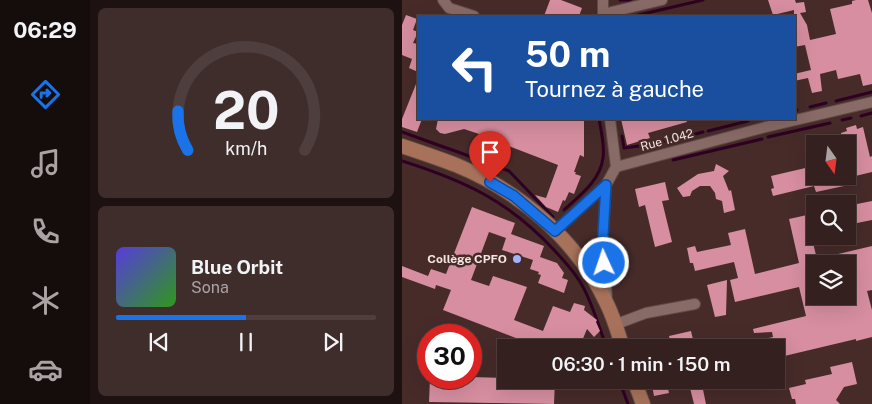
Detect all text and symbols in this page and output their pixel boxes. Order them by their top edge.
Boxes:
text: 06:29 [13,17,77,43]
text: 50 m [525,34,610,75]
icon: left [442,35,507,100]
text: Tournez à gauche [525,76,704,102]
icon: directions [28,77,63,112]
text: 20 [213,80,279,141]
street label: Rue 1.042 [639,126,695,154]
pin [469,131,511,182]
north arrow [806,135,856,185]
map controls [806,135,856,305]
text: km/h [225,138,267,159]
icon: arrive [476,138,504,166]
icon: music [28,146,63,181]
button: search [806,195,856,245]
icon: phone [28,214,63,249]
position arrow [577,236,629,288]
place label: Collège CPFO [427,252,507,266]
marker: Collège CPFO [511,253,523,265]
button: layers [806,255,856,305]
text: Blue Orbit [191,256,283,278]
text: Sona [191,278,229,297]
icon: climate [28,283,63,318]
speed limit sign: 30 [417,324,482,389]
icon: previous [145,328,173,356]
icon: pause [232,328,260,356]
icon: next [319,328,347,356]
icon: car [28,352,63,387]
text: 06:30 · 1 min · 150 m [552,353,730,375]

